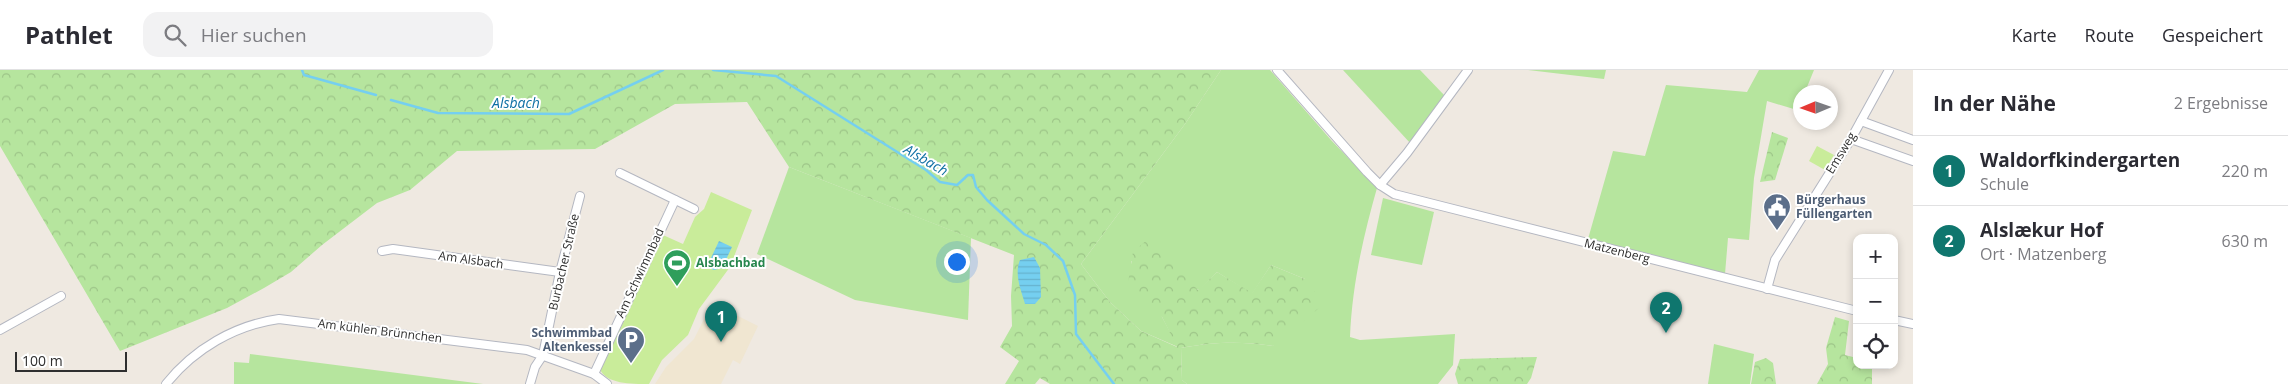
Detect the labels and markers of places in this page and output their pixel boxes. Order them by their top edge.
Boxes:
place label: Bürgerhaus Füllengarten [1796,191,1872,222]
public building icon: Bürgerhaus Füllengarten [1762,192,1792,231]
sports icon: Alsbachbad [662,248,692,287]
place label: Alsbachbad [696,254,765,271]
pin: 2 [1650,292,1682,333]
pin: 1 [705,301,737,342]
place label: Schwimmbad Altenkessel [531,324,612,355]
parking icon: Schwimmbad Altenkessel [616,325,646,364]

